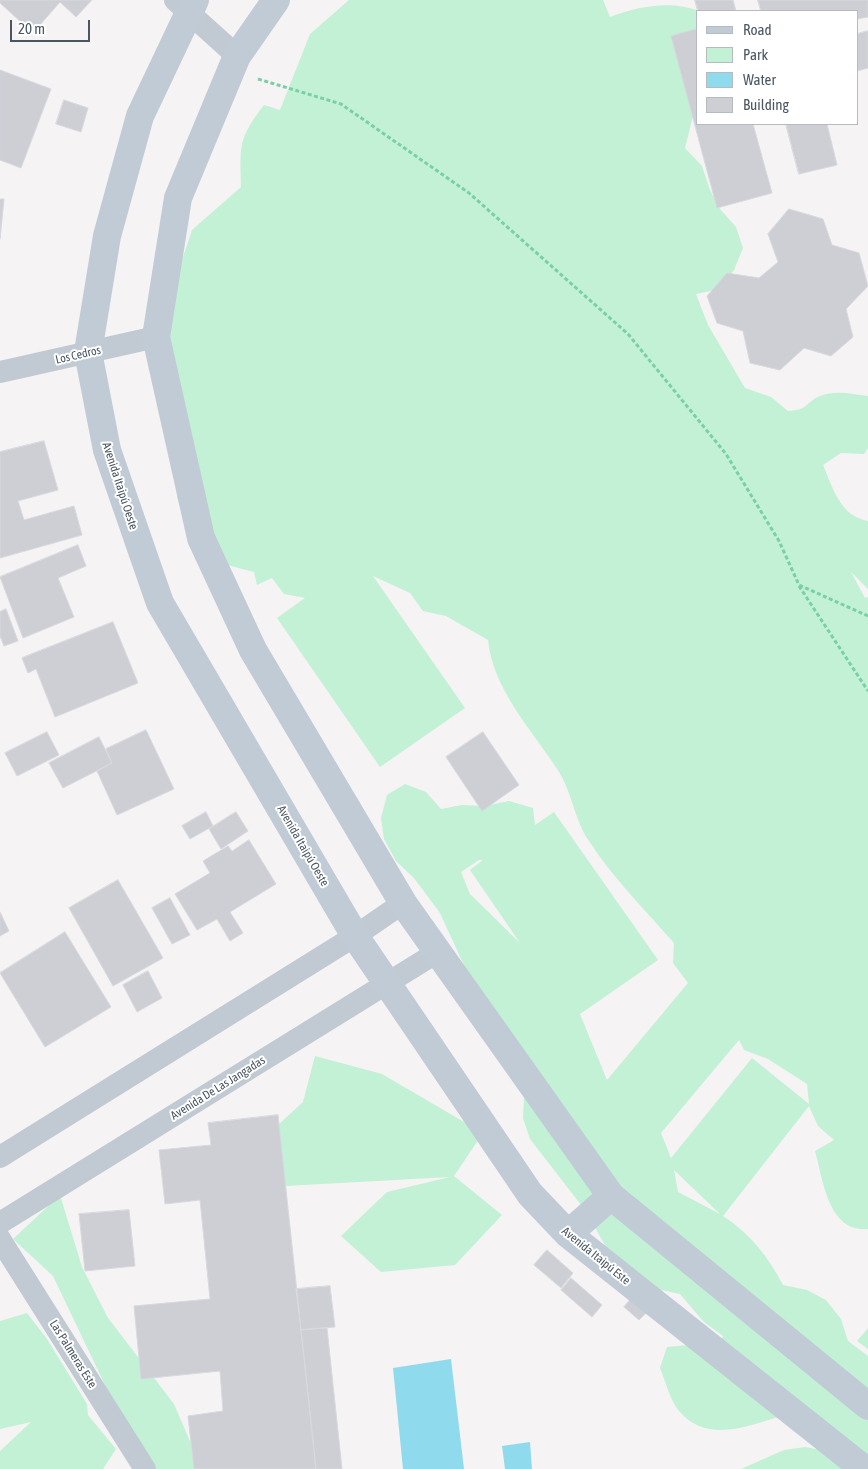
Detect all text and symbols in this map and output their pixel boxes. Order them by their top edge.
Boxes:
scale bar [12,10,92,42]
legend [696,10,858,125]
text: 20 m [18,20,45,37]
text: Road [743,21,772,38]
text: Park [743,46,768,63]
text: Water [743,71,776,88]
text: Building [743,96,789,113]
street label: Los Cedros [54,343,102,367]
street label: Avenida Itaipú Oeste [99,440,141,532]
street label: Avenida Itaipú Oeste [274,803,332,889]
street label: Avenida De Las Jangadas [168,1053,268,1123]
street label: Avenida Itaipú Este [559,1224,633,1288]
street label: Las Palmeras Este [46,1317,100,1391]

